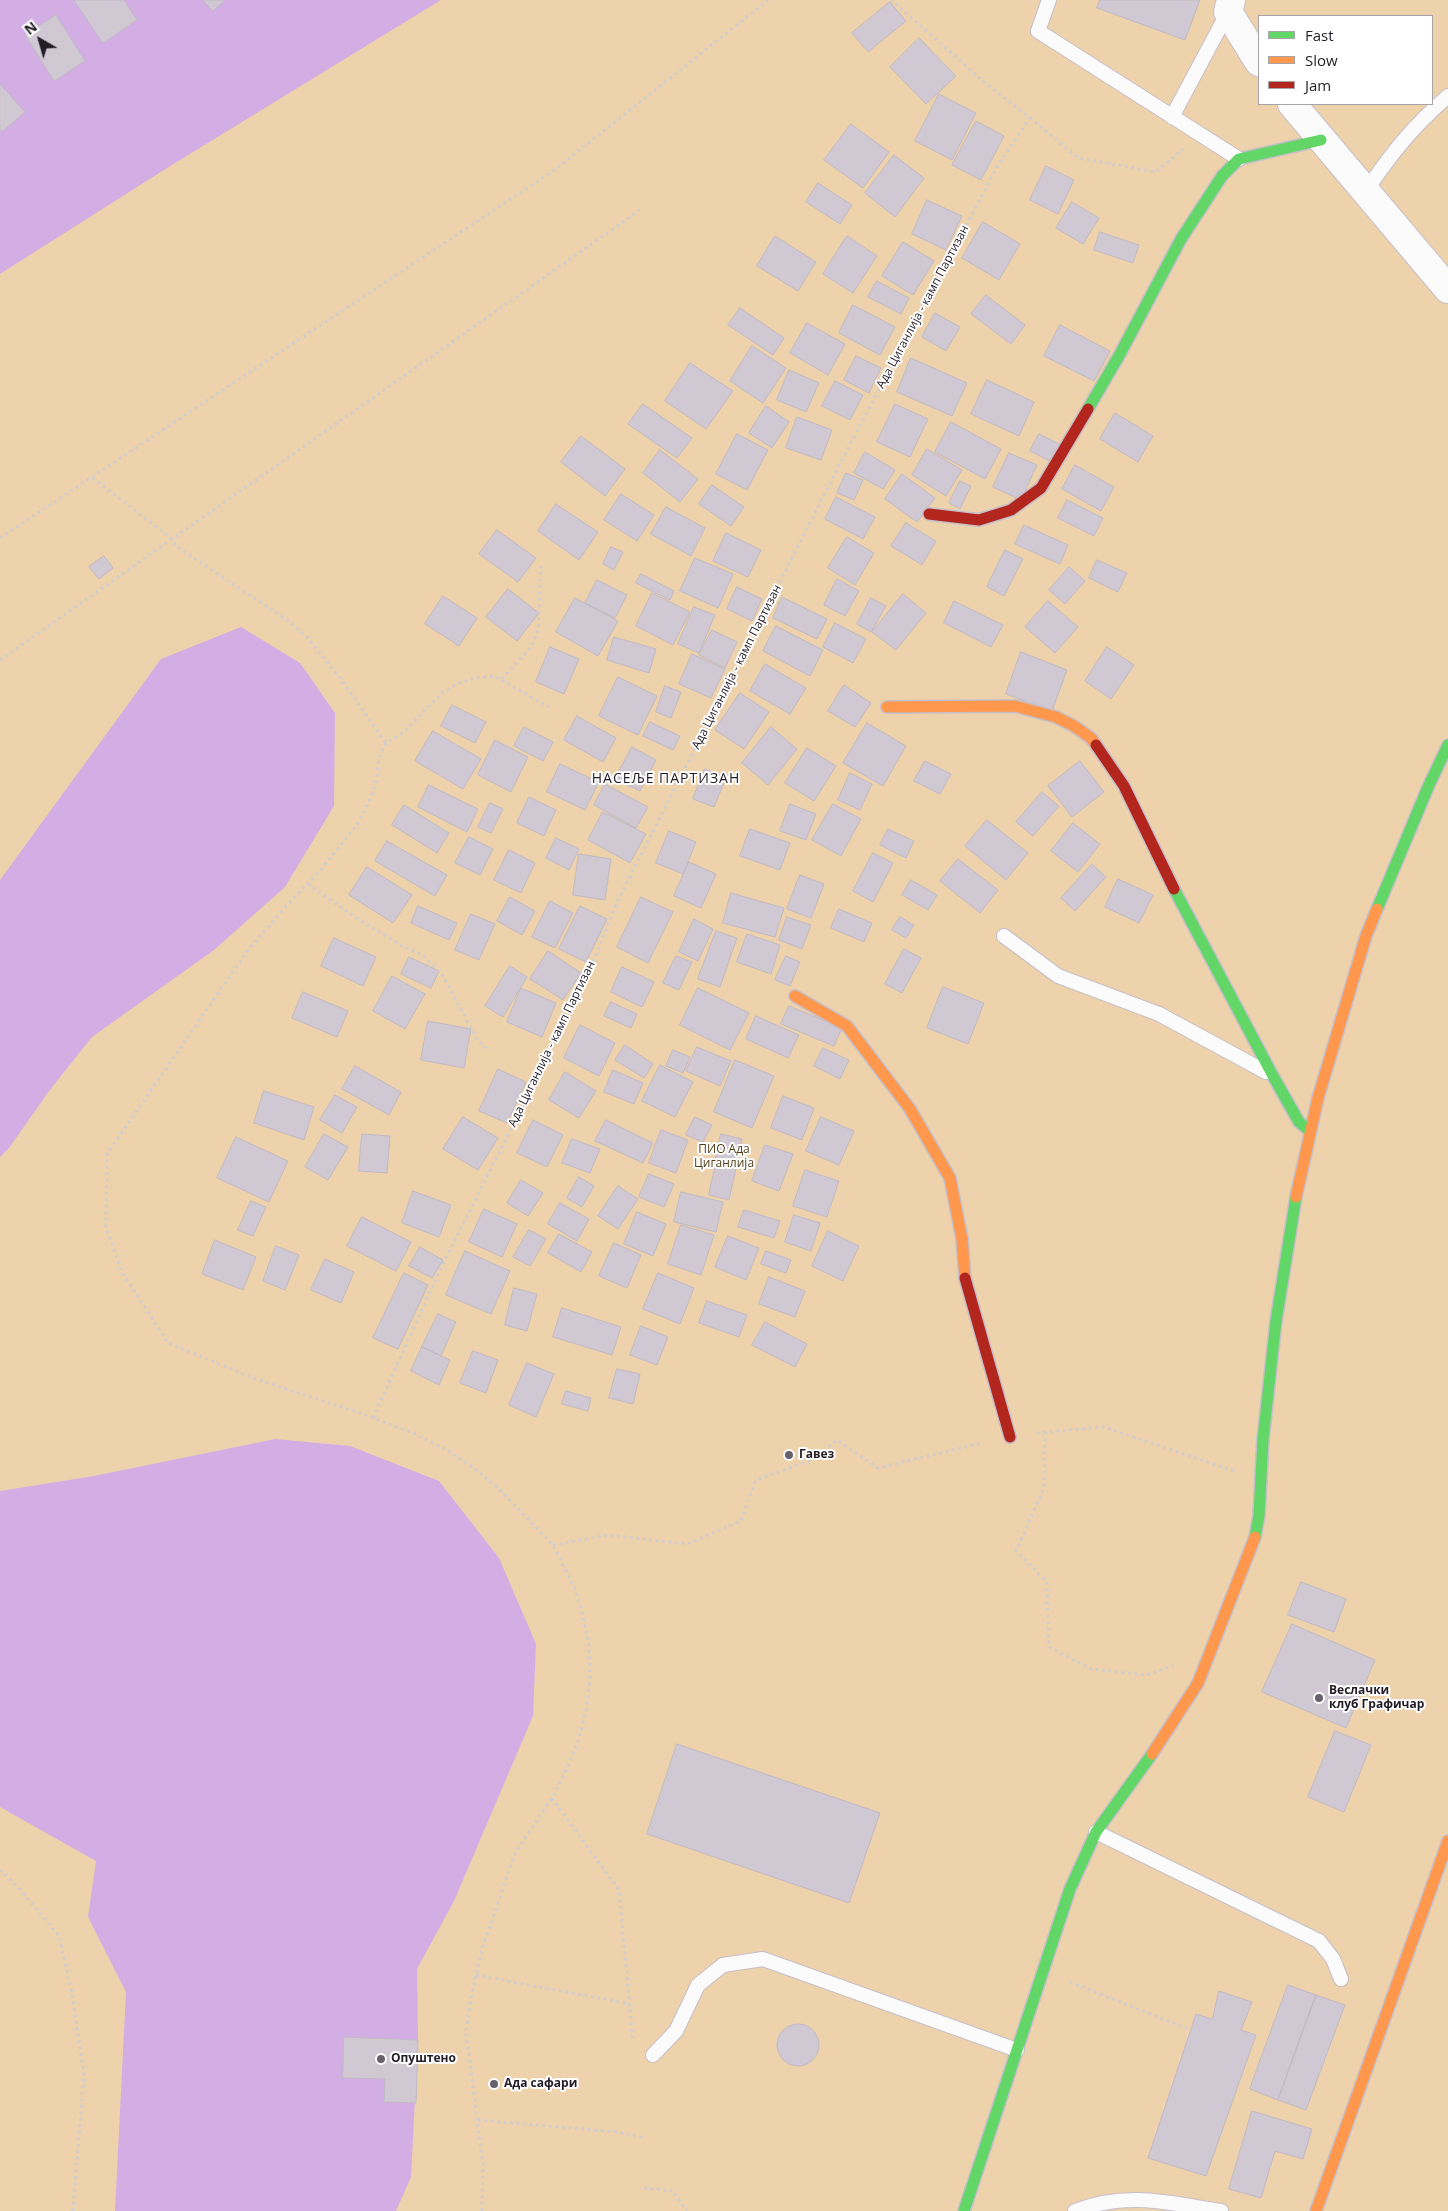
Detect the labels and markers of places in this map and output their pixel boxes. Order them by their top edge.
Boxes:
place label: Гавез [799,1448,834,1462]
marker: Гавез [783,1449,795,1461]
place label: Веслачки клуб Графичар [1329,1684,1424,1712]
marker: Веслачки клуб Графичар [1313,1692,1325,1704]
place label: Опуштено [391,2052,456,2066]
marker: Опуштено [375,2053,387,2065]
place label: Ада сафари [504,2077,577,2091]
marker: Ада сафари [488,2078,500,2090]

